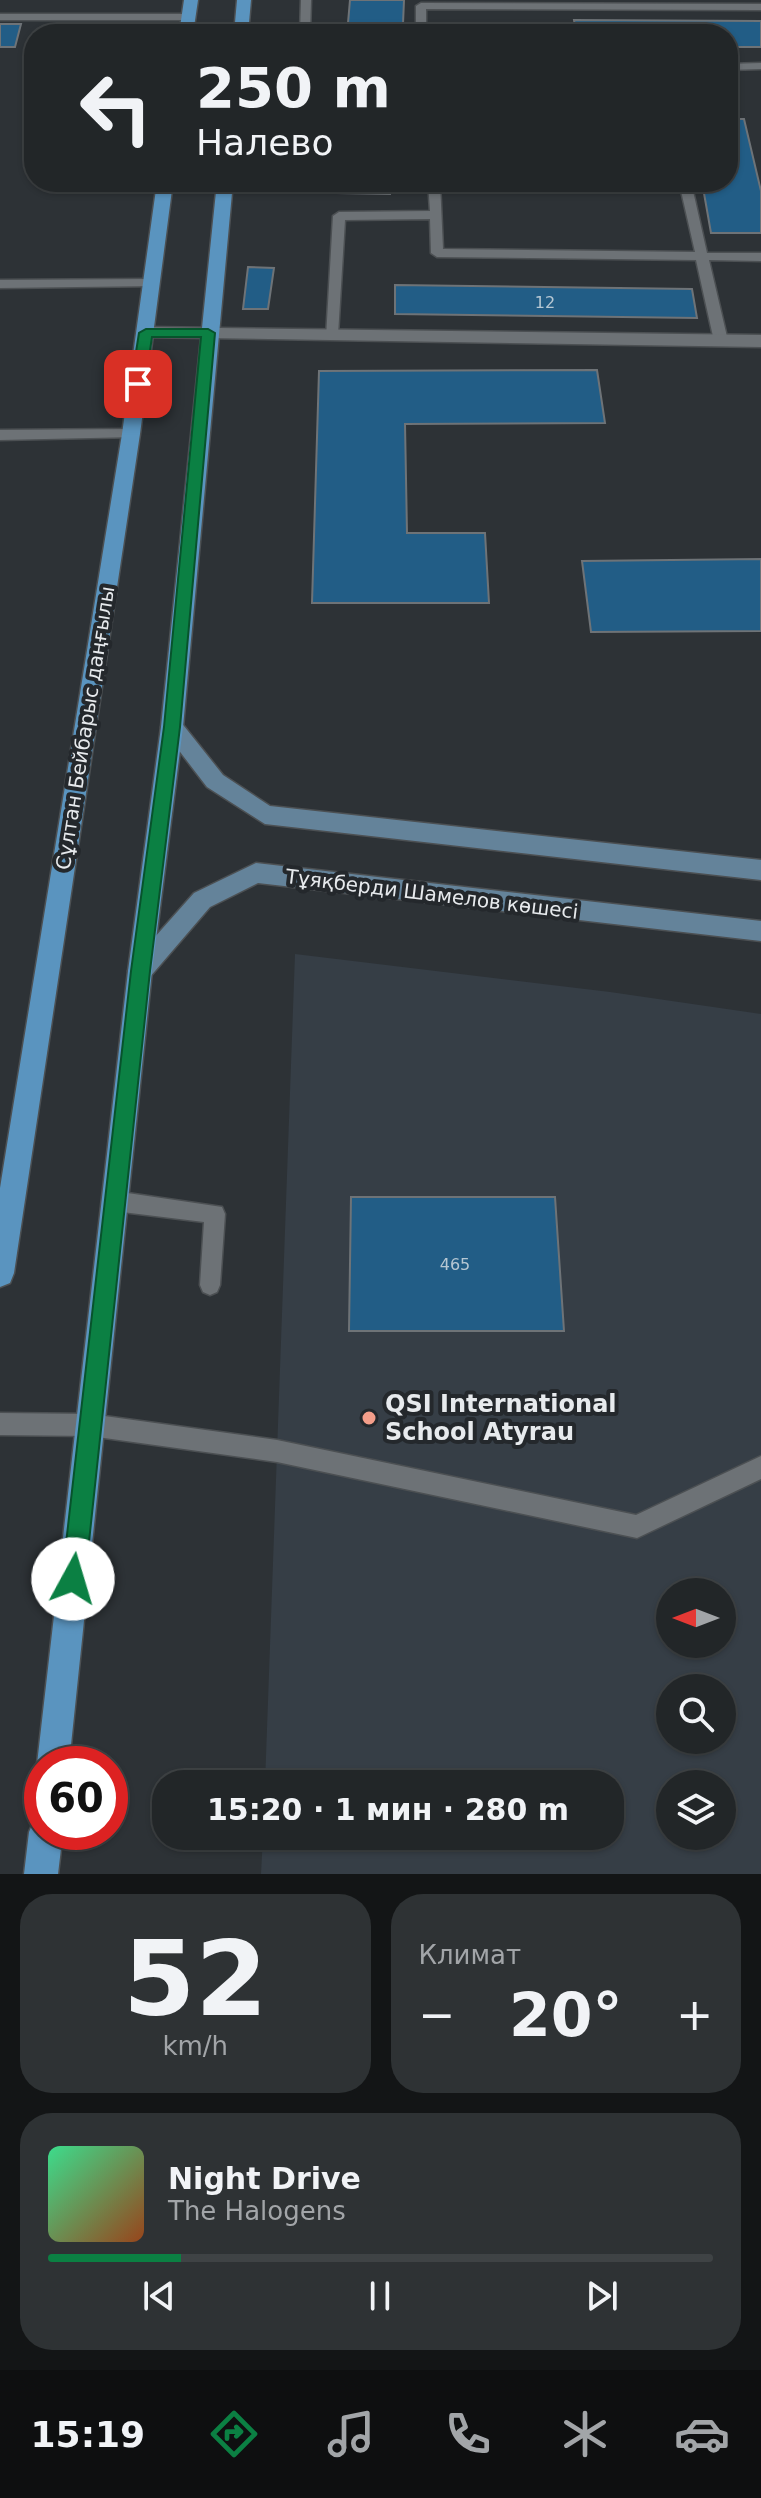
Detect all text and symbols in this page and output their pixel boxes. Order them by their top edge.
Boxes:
text: 250 m [196,55,391,120]
icon: left [64,56,168,160]
text: Налево [196,122,334,163]
house number: 12 [535,293,555,312]
pin [104,350,172,418]
icon: arrive [116,362,160,406]
street label: Сұлтан Бейбарыс даңғылы [51,584,119,872]
street label: Тұяқберди Шамелов көшесі [283,864,580,924]
house number: 465 [440,1255,470,1274]
place label: QSI International School Atyrau [385,1390,617,1446]
marker: QSI International School Atyrau [360,1409,378,1427]
position arrow [31,1537,115,1621]
north arrow [656,1578,736,1658]
map controls [656,1578,736,1850]
button: search [656,1674,736,1754]
speed limit sign: 60 [24,1746,128,1850]
button: layers [656,1770,736,1850]
text: 15:20 · 1 мин · 280 m [207,1792,569,1827]
text: 52 [123,1918,268,2040]
text: Климат [419,1940,521,1970]
text: 20° [509,1980,623,2050]
text: − [419,1989,455,2040]
text: + [676,1989,713,2040]
text: km/h [162,2031,228,2061]
text: Night Drive [168,2161,361,2196]
text: The Halogens [168,2196,346,2226]
icon: previous [137,2274,181,2318]
icon: pause [358,2274,402,2318]
icon: next [580,2274,624,2318]
icon: directions [206,2406,262,2462]
icon: music [323,2406,379,2462]
icon: phone [440,2406,496,2462]
icon: climate [557,2406,613,2462]
icon: car [674,2406,730,2462]
text: 15:19 [31,2414,145,2455]

